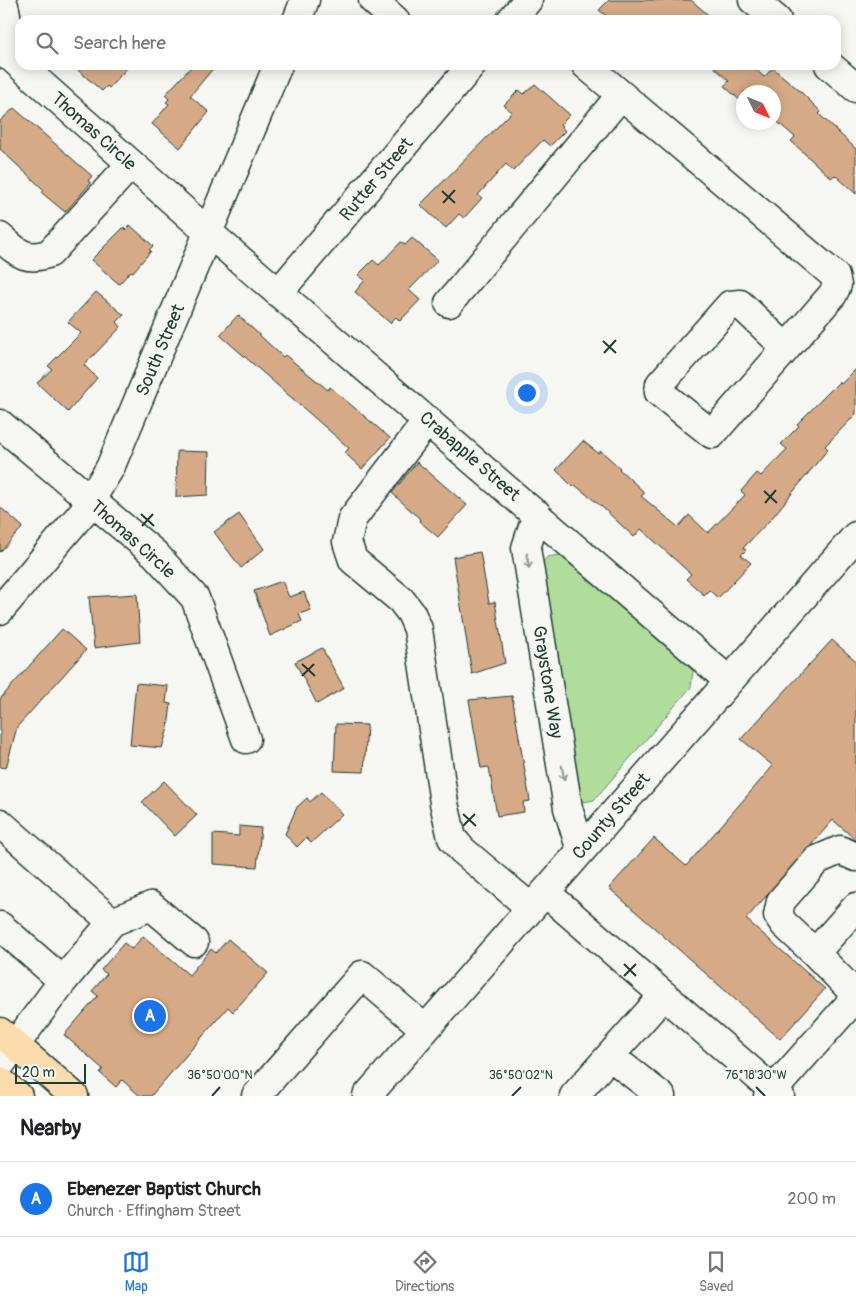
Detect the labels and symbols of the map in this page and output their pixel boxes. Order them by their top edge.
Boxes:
north arrow [736,85,781,130]
street label: Thomas Circle [46,87,141,176]
street label: Rutter Street [335,132,418,226]
street label: South Street [131,300,190,400]
your location [514,380,540,406]
street label: Crabapple Street [415,406,525,507]
street label: Thomas Circle [85,495,180,584]
one-way arrow [523,553,533,569]
street label: Graystone Way [527,624,568,740]
one-way arrow [558,765,568,781]
street label: County Street [567,768,656,864]
pin: A [134,997,166,1035]
scale bar [15,1061,86,1084]
text: 36°50'00"N [187,1068,253,1083]
text: 36°50'02"N [489,1068,553,1083]
text: 76°18'30"W [725,1068,787,1083]

